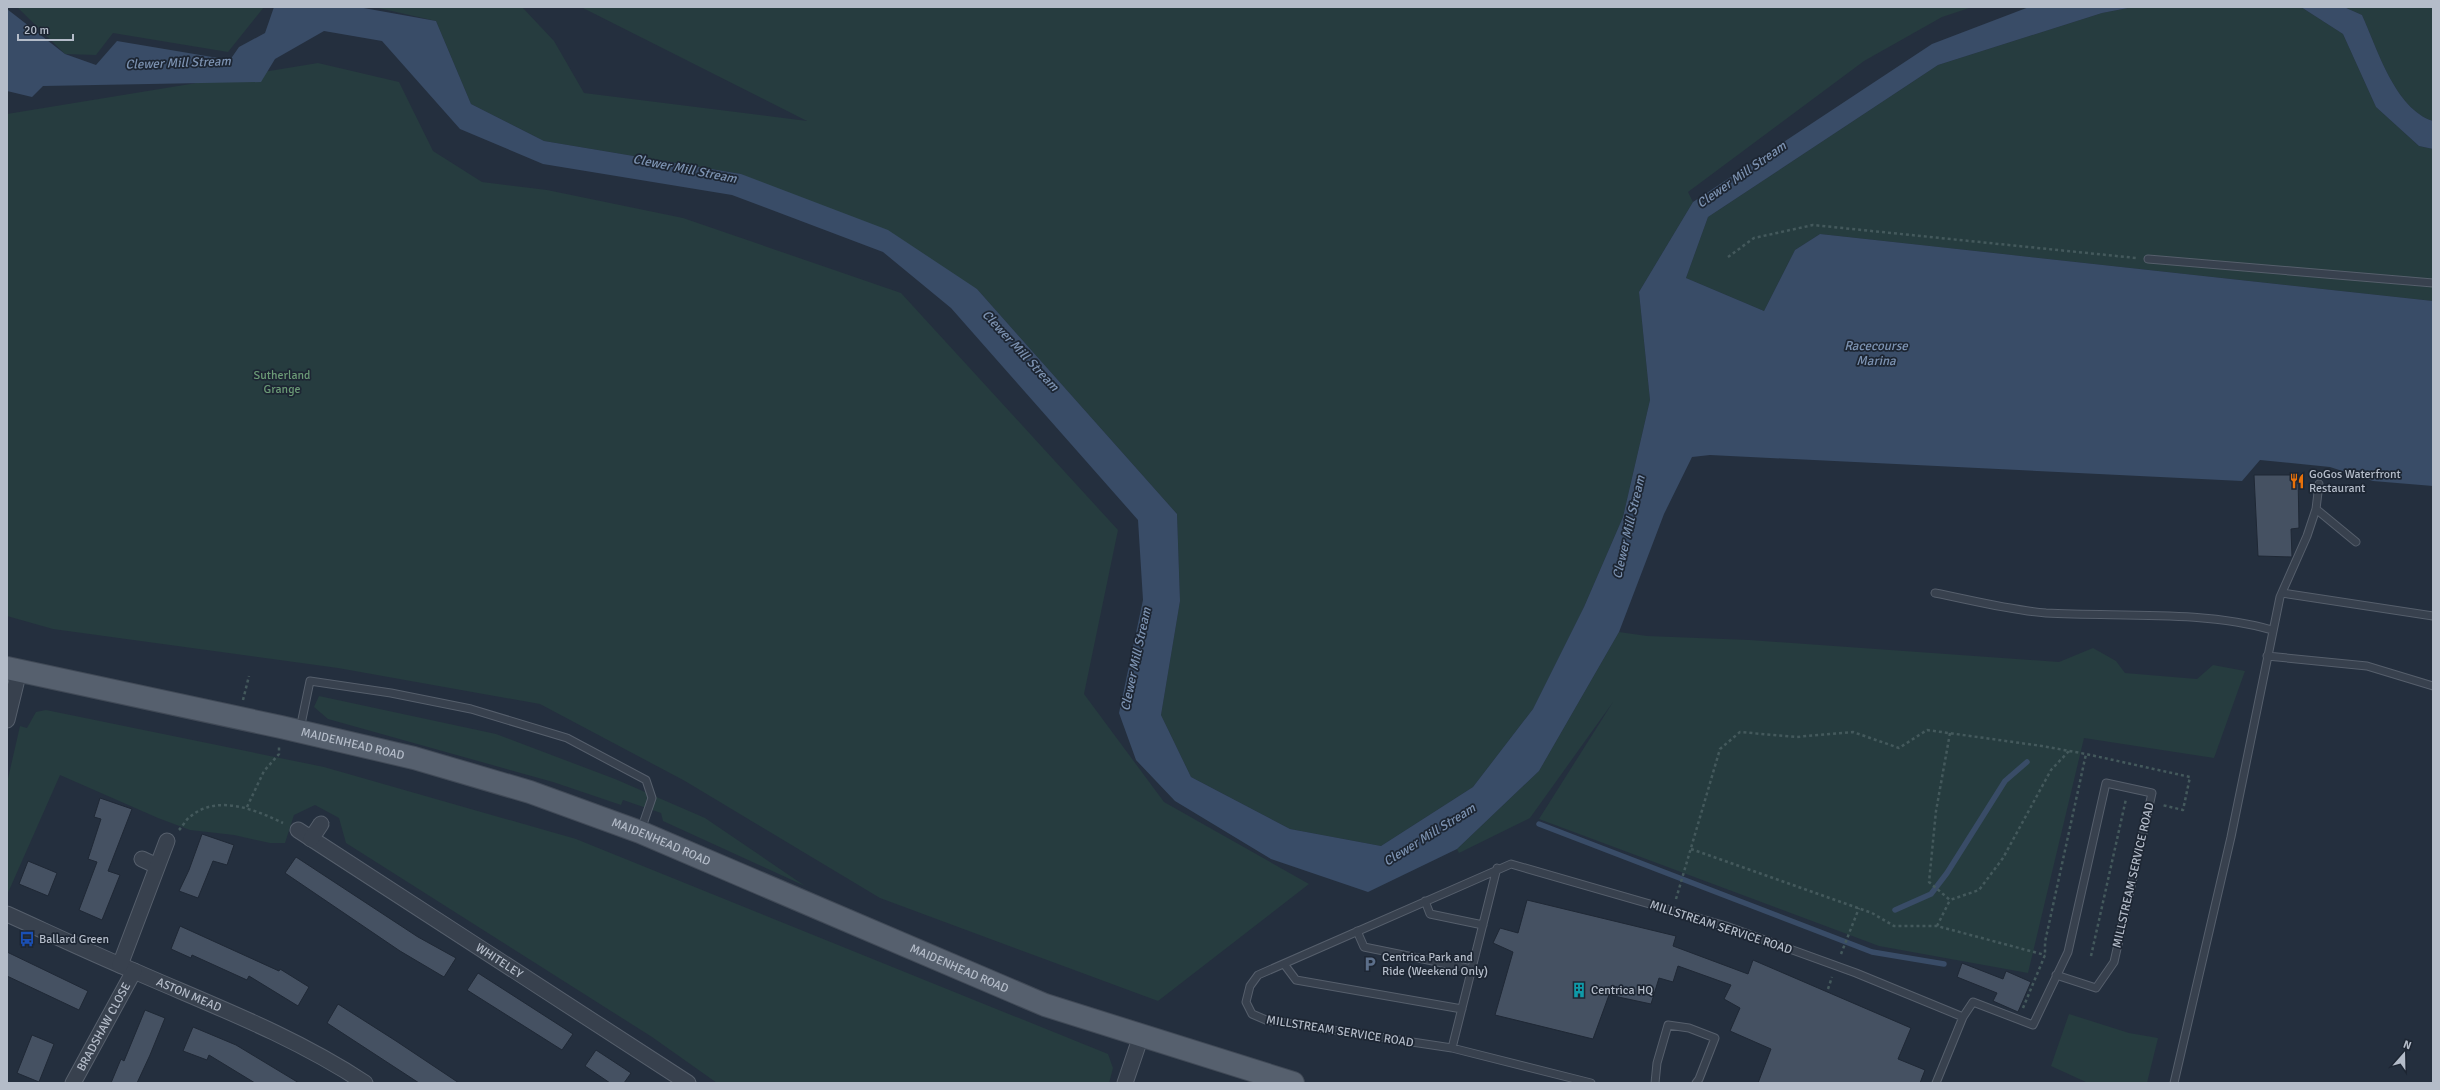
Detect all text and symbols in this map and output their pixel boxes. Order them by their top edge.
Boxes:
scale bar [18,16,73,42]
text: 20 m [24,23,49,38]
water label: Clewer Mill Stream [125,53,232,73]
water label: Clewer Mill Stream [1694,138,1790,212]
water label: Clewer Mill Stream [632,151,739,187]
water label: Clewer Mill Stream [978,307,1062,395]
water label: Racecourse Marina [1844,338,1909,369]
park label: Sutherland Grange [254,368,310,397]
place label: GoGos Waterfront Restaurant [2309,467,2401,496]
restaurant icon: GoGos Waterfront Restaurant [2288,472,2306,490]
water label: Clewer Mill Stream [1609,473,1649,580]
water label: Clewer Mill Stream [1117,605,1155,712]
street label: MAIDENHEAD ROAD [299,725,406,764]
water label: Clewer Mill Stream [1381,800,1479,870]
street label: MILLSTREAM SERVICE ROAD [2109,801,2158,949]
street label: MAIDENHEAD ROAD [609,815,713,869]
street label: MILLSTREAM SERVICE ROAD [1648,897,1794,958]
bus stop icon: Ballard Green [18,930,36,948]
place label: Ballard Green [39,932,109,947]
street label: WHITELEY [473,940,526,982]
street label: MAIDENHEAD ROAD [907,941,1011,997]
place label: Centrica Park and Ride (Weekend Only) [1382,950,1488,979]
parking icon: Centrica Park and Ride (Weekend Only) [1361,955,1379,973]
street label: ASTON MEAD [154,975,224,1016]
street label: BRADSHAW CLOSE [74,980,134,1074]
building icon: Centrica HQ [1570,981,1588,999]
place label: Centrica HQ [1591,983,1653,998]
street label: MILLSTREAM SERVICE ROAD [1265,1012,1415,1051]
north arrow [2384,1034,2424,1074]
text: N [2401,1038,2413,1052]

